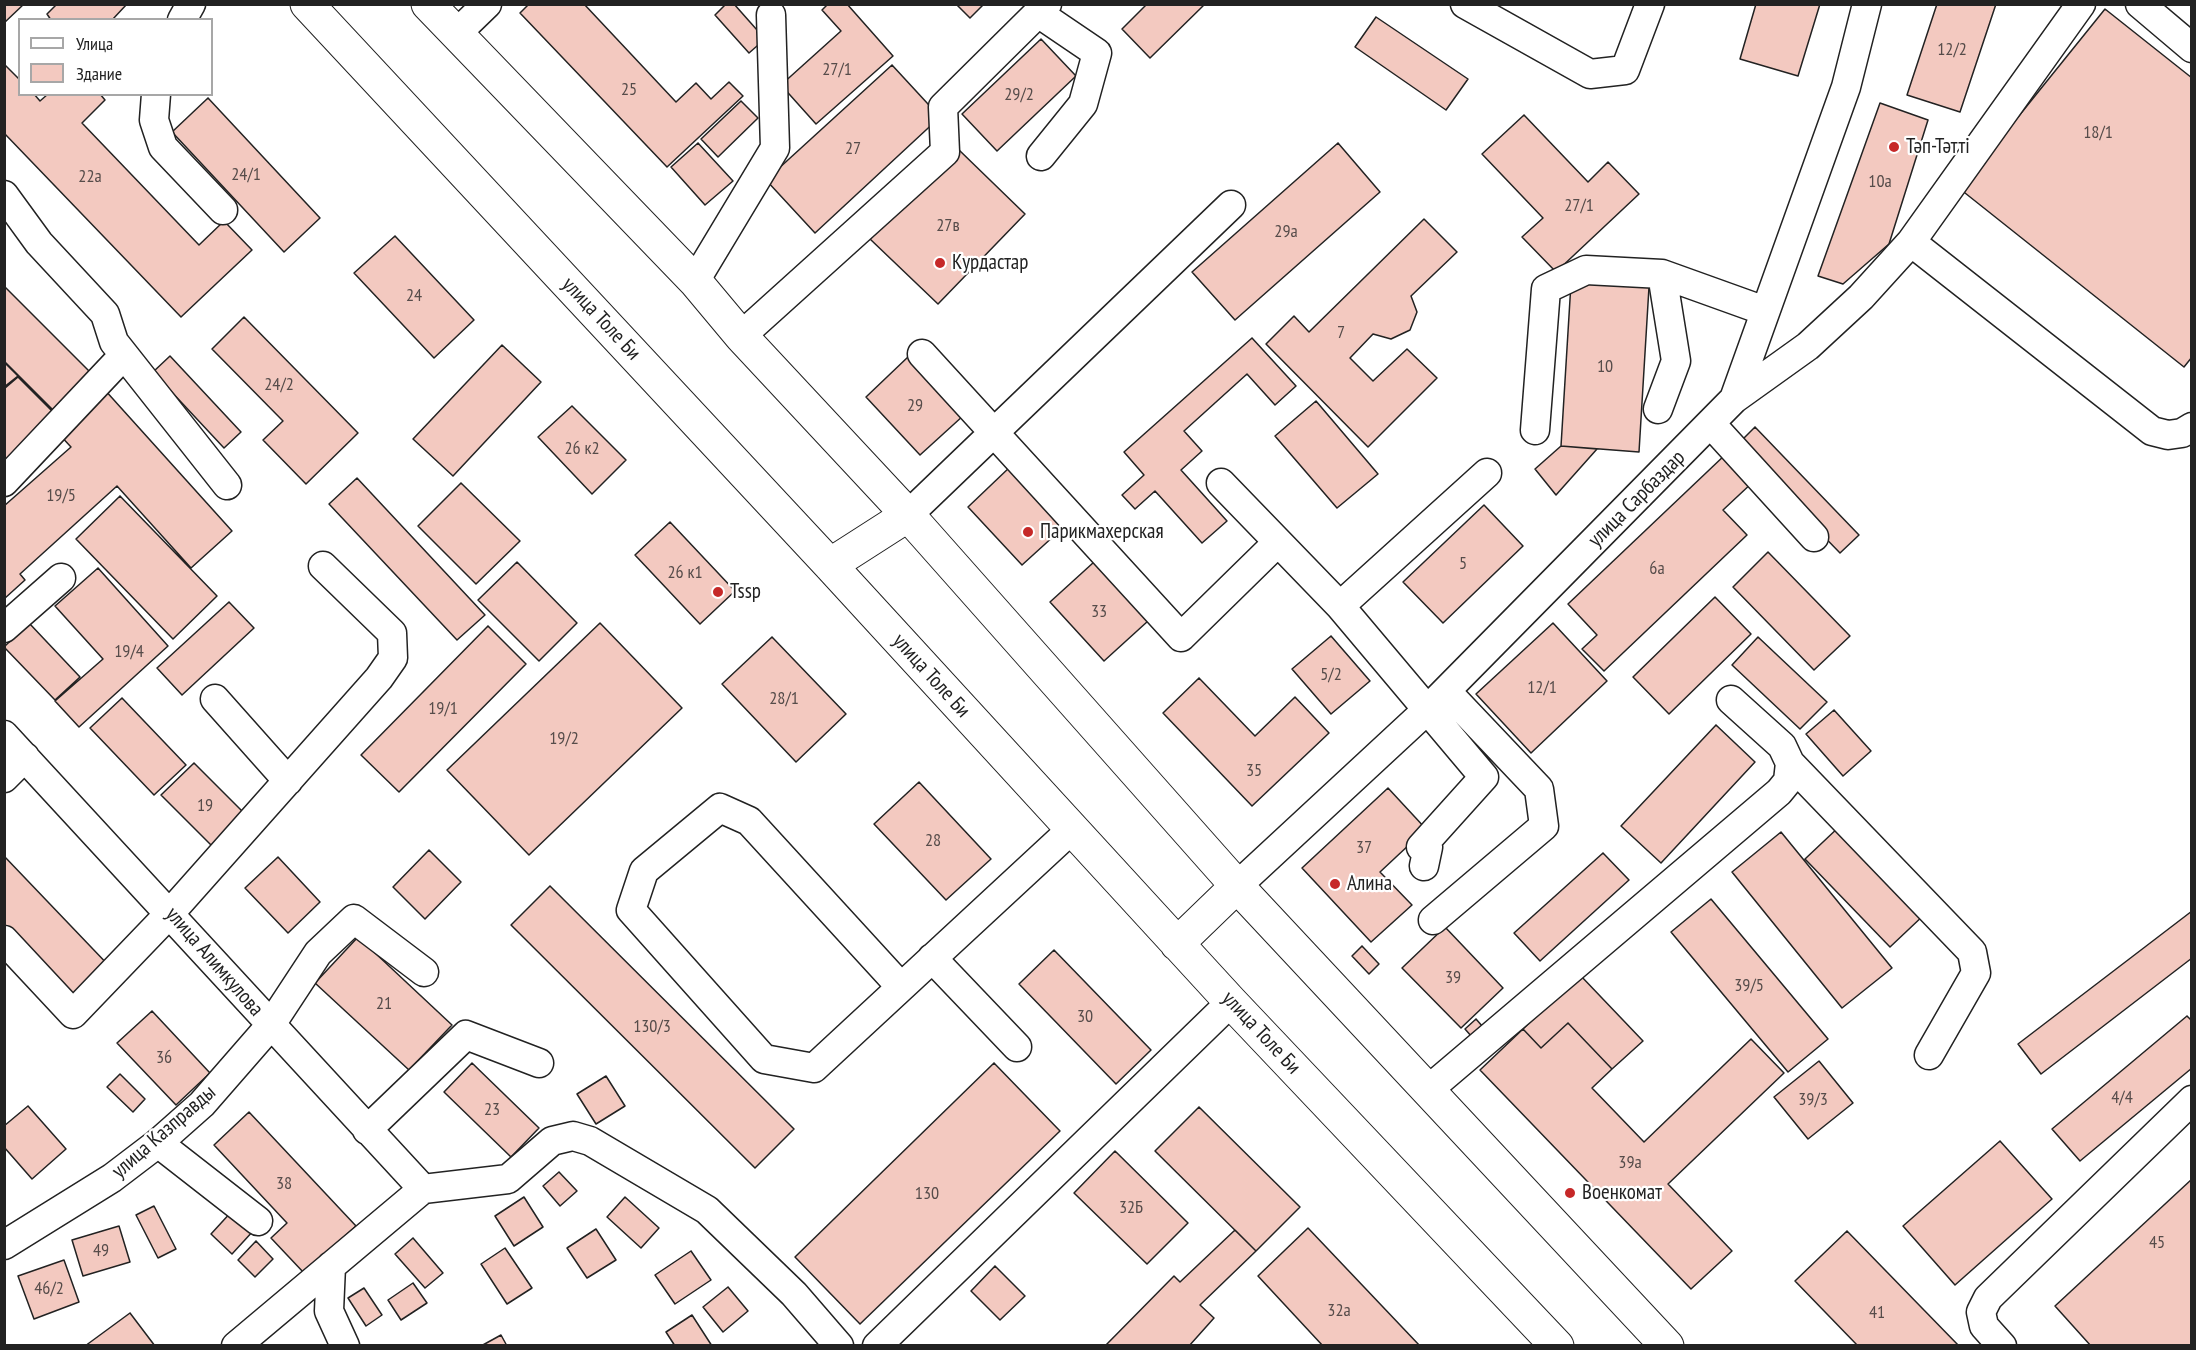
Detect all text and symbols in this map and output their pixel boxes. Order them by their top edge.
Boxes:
legend [18,18,213,96]
text: Улица [76,32,113,55]
house number: 12/2 [1937,39,1967,61]
house number: 27/1 [822,59,852,81]
text: Здание [76,62,122,85]
house number: 25 [621,79,637,101]
house number: 29/2 [1004,84,1034,106]
house number: 18/1 [2083,122,2113,144]
place label: Тәп-Тәтті [1906,134,1970,160]
house number: 27 [845,138,861,160]
marker: Тәп-Тәтті [1887,140,1901,154]
house number: 24/1 [231,164,261,186]
house number: 22а [78,166,102,188]
house number: 10а [1868,171,1892,193]
house number: 27/1 [1564,195,1594,217]
house number: 27в [936,215,960,237]
house number: 29а [1274,221,1298,243]
place label: Курдастар [952,250,1028,276]
marker: Курдастар [933,256,947,270]
street label: улица Толе Би [556,272,646,366]
house number: 24 [406,285,422,307]
house number: 7 [1337,322,1345,344]
house number: 10 [1597,356,1613,378]
house number: 24/2 [264,374,294,396]
house number: 29 [907,395,923,417]
house number: 26 к2 [564,438,600,460]
street label: улица Сарбаздар [1583,445,1691,553]
house number: 19/5 [46,485,76,507]
place label: Парикмахерская [1040,519,1164,545]
marker: Парикмахерская [1021,525,1035,539]
house number: 5 [1459,553,1467,575]
house number: 6а [1649,558,1665,580]
house number: 26 к1 [667,562,703,584]
place label: Tssp [730,579,761,605]
marker: Tssp [711,585,725,599]
house number: 33 [1091,601,1107,623]
street label: улица Толе Би [887,629,975,723]
house number: 19/4 [114,641,144,663]
house number: 5/2 [1320,664,1342,686]
house number: 12/1 [1527,677,1557,699]
house number: 28/1 [769,688,799,710]
house number: 19/1 [428,698,458,720]
house number: 19/2 [549,728,579,750]
house number: 35 [1246,760,1262,782]
house number: 19 [197,795,213,817]
house number: 28 [925,830,941,852]
house number: 37 [1356,837,1372,859]
place label: Алина [1347,871,1392,897]
marker: Алина [1328,877,1342,891]
street label: улица Алимкулова [160,902,268,1022]
house number: 39 [1445,967,1461,989]
house number: 39/5 [1734,975,1764,997]
street label: улица Толе Би [1216,986,1306,1080]
house number: 21 [376,993,392,1015]
house number: 30 [1077,1006,1093,1028]
house number: 130/3 [633,1016,671,1038]
house number: 36 [156,1047,172,1069]
street label: улица Казправды [107,1080,221,1184]
house number: 4/4 [2111,1087,2133,1109]
house number: 39/3 [1798,1089,1828,1111]
house number: 23 [484,1099,500,1121]
house number: 39а [1618,1152,1642,1174]
house number: 38 [276,1173,292,1195]
place label: Военкомат [1582,1180,1662,1206]
house number: 130 [915,1183,939,1205]
marker: Военкомат [1563,1186,1577,1200]
house number: 32Б [1119,1197,1143,1219]
house number: 45 [2149,1232,2165,1254]
house number: 49 [93,1240,109,1262]
house number: 46/2 [34,1278,64,1300]
house number: 32а [1327,1300,1351,1322]
house number: 41 [1869,1302,1885,1324]

